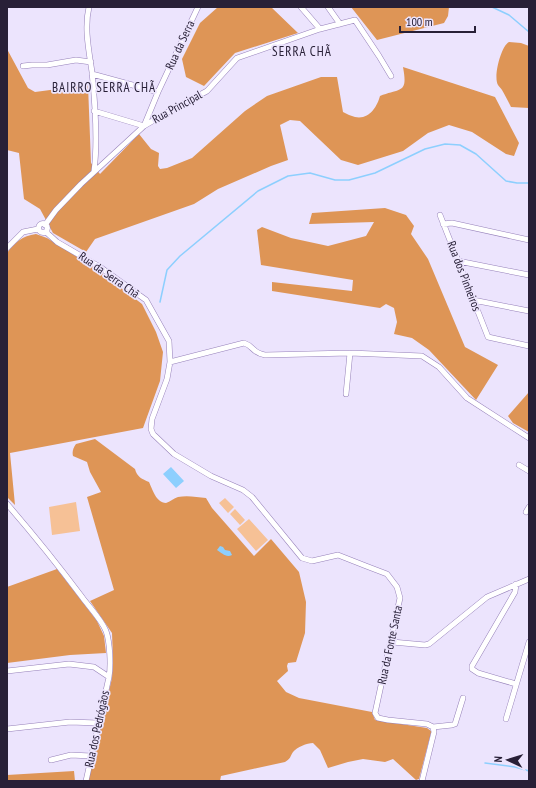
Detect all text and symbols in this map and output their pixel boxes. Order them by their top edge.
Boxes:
scale bar [400,8,475,34]
text: 100 m [406,14,433,29]
street label: Rua da Serra [162,18,197,72]
district label: SERRA CHÃ [272,43,332,60]
district label: BAIRRO SERRA CHÃ [52,79,156,96]
street label: Rua Principal [149,87,204,126]
street label: Rua dos Pinheiros [444,239,485,313]
street label: Rua da Serra Chã [76,248,143,301]
street label: Rua da Fonte Santa [374,604,405,686]
street label: Rua dos Pedrógãos [81,689,112,769]
north arrow [488,740,528,780]
text: N [491,756,505,763]

